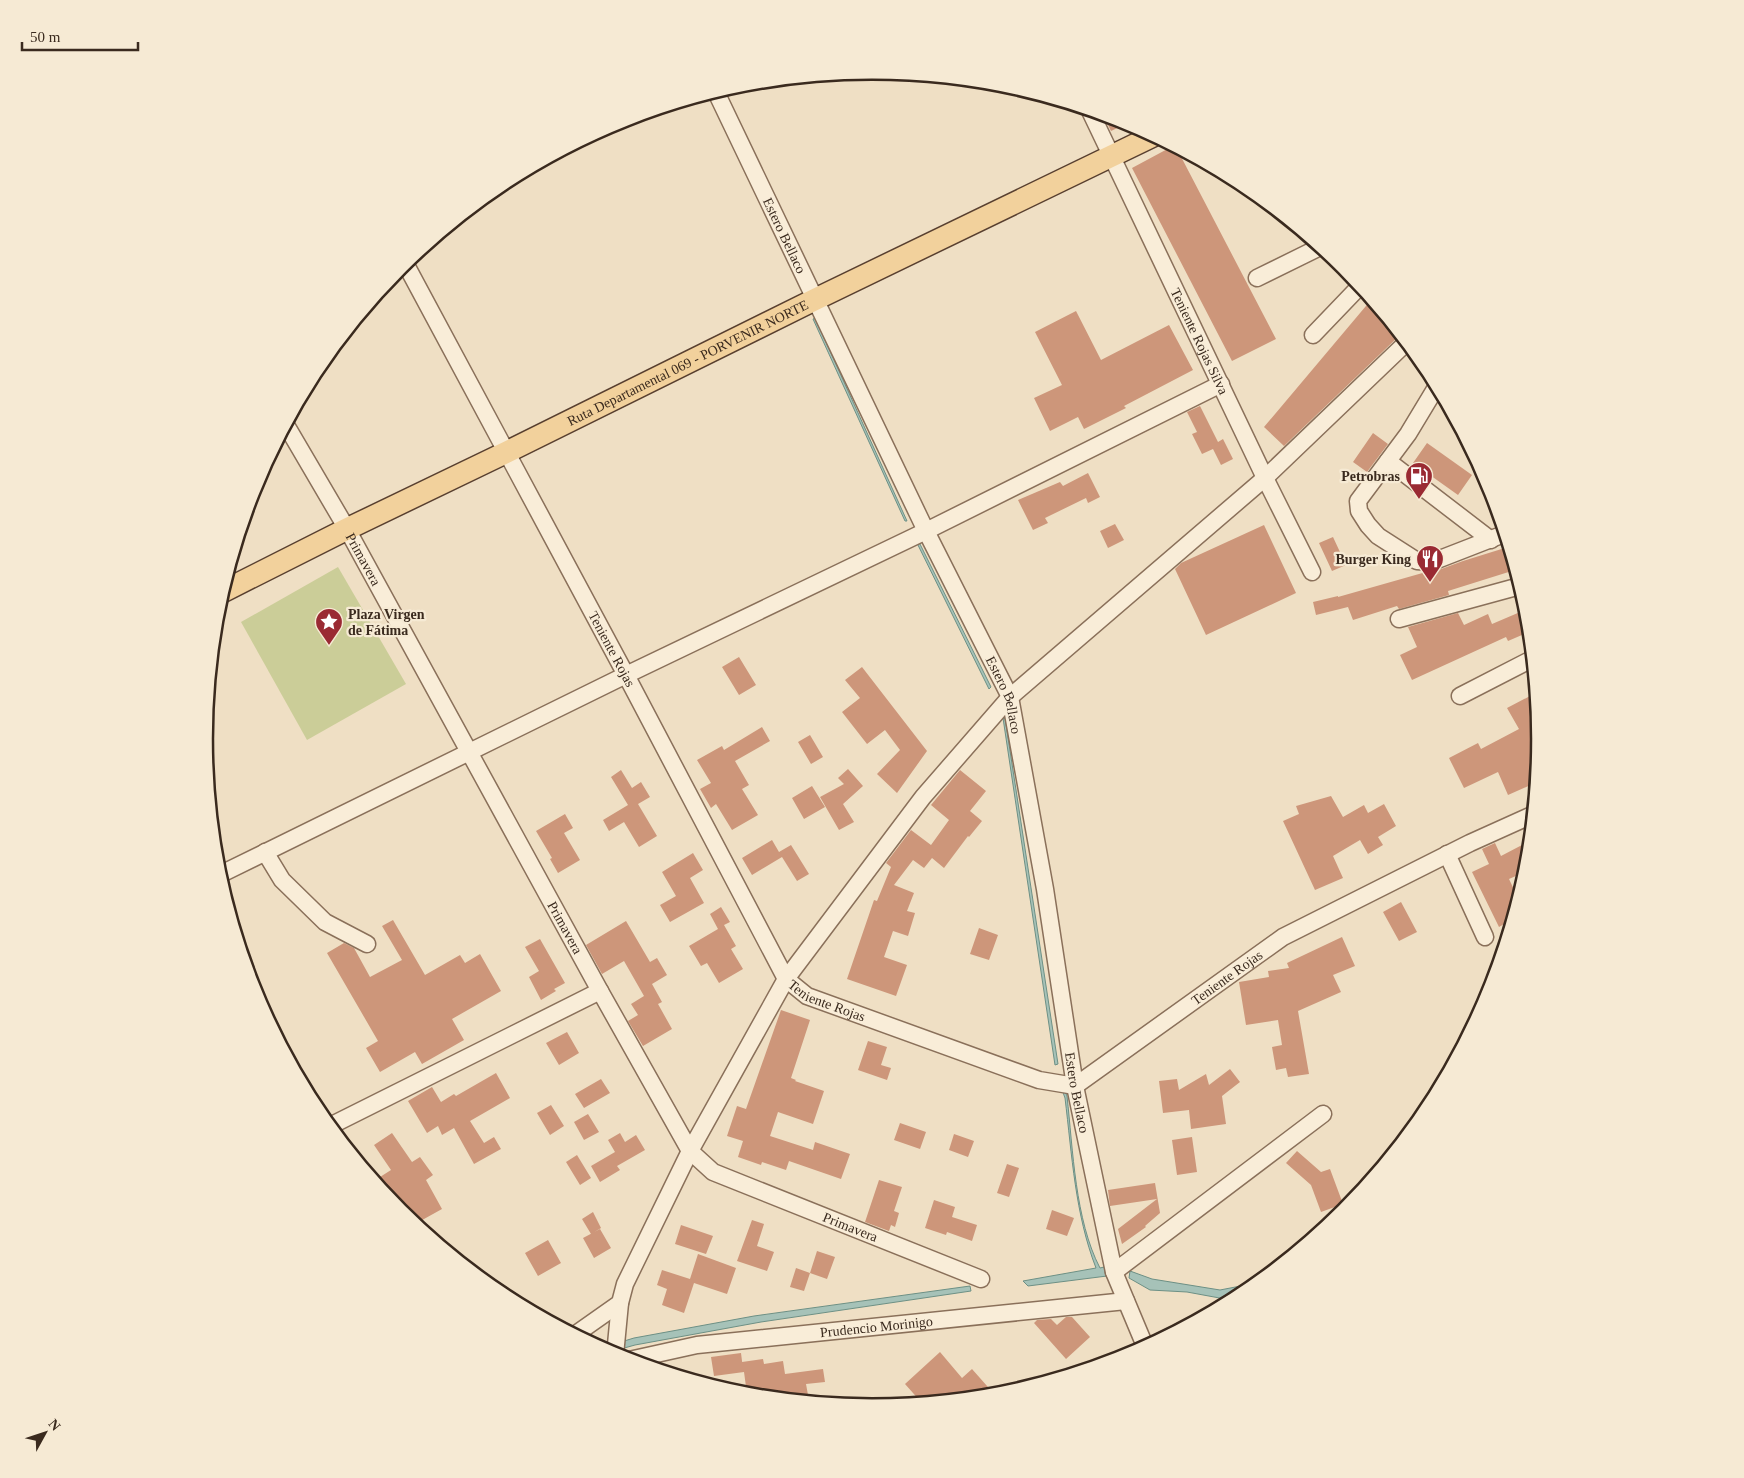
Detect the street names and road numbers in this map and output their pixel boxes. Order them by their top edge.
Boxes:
street label: Estero Bellaco [760,195,809,276]
street label: Teniente Rojas Silva [1168,286,1232,397]
street label: Ruta Departamental 069 - PORVENIR NORTE [565,297,810,429]
street label: Primavera [343,530,384,589]
street label: Teniente Rojas [586,609,638,689]
street label: Estero Bellaco [983,654,1024,735]
street label: Primavera [545,899,586,957]
street label: Teniente Rojas [1188,947,1265,1008]
street label: Teniente Rojas [785,976,867,1024]
street label: Estero Bellaco [1062,1051,1092,1134]
street label: Primavera [821,1209,881,1245]
street label: Prudencio Morinigo [819,1313,933,1340]

